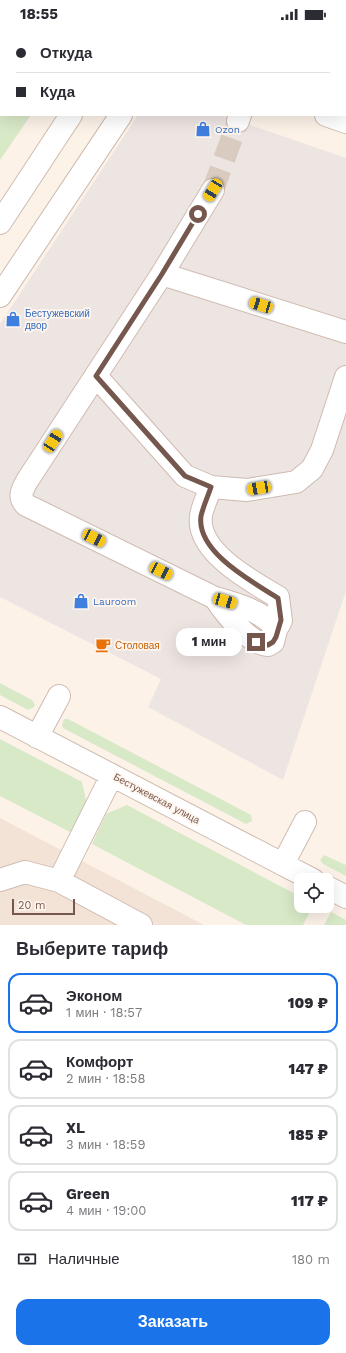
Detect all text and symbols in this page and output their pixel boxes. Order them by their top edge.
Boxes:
text: 18:55 [20,5,58,23]
text: Откуда [40,44,92,62]
text: Куда [40,83,75,101]
shop icon: Ozon [194,120,212,138]
place label: Ozon [215,124,240,135]
car [202,177,224,203]
route start [189,205,207,223]
car [248,296,274,314]
place label: Бестужевский двор [25,308,90,331]
shop icon: Бестужевский двор [4,310,22,328]
car [41,428,65,454]
car [246,480,272,496]
car [81,527,107,549]
car [148,560,174,582]
shop icon: Lauroom [72,592,90,610]
car [212,592,238,610]
place label: Lauroom [93,596,136,607]
callout: 1 мин [176,628,242,656]
route end [247,633,265,651]
text: 1 мин [192,634,226,649]
cafe icon: Столовая [94,636,112,654]
place label: Столовая [115,640,160,651]
street label: Бестужевская улица [112,771,202,826]
map controls [294,873,334,913]
button: locate [294,873,334,913]
scale bar [12,897,75,916]
text: 20 m [18,899,46,912]
text: Выберите тариф [16,938,168,959]
icon: car [18,985,54,1021]
text: Эконом [66,987,122,1005]
text: 109 ₽ [288,994,328,1012]
text: 1 мин · 18:57 [66,1005,142,1020]
icon: car [18,1051,54,1087]
text: Комфорт [66,1053,133,1071]
text: 147 ₽ [289,1060,328,1078]
text: 2 мин · 18:58 [66,1071,145,1086]
icon: car [18,1117,54,1153]
text: XL [66,1119,85,1137]
text: 185 ₽ [289,1126,328,1144]
text: 3 мин · 18:59 [66,1137,145,1152]
icon: car [18,1183,54,1219]
text: Green [66,1185,110,1203]
text: 117 ₽ [291,1192,328,1210]
text: 4 мин · 19:00 [66,1203,146,1218]
icon: cash [16,1248,38,1270]
text: Наличные [48,1250,120,1268]
text: 180 m [292,1252,330,1267]
button: Заказать [16,1299,330,1345]

